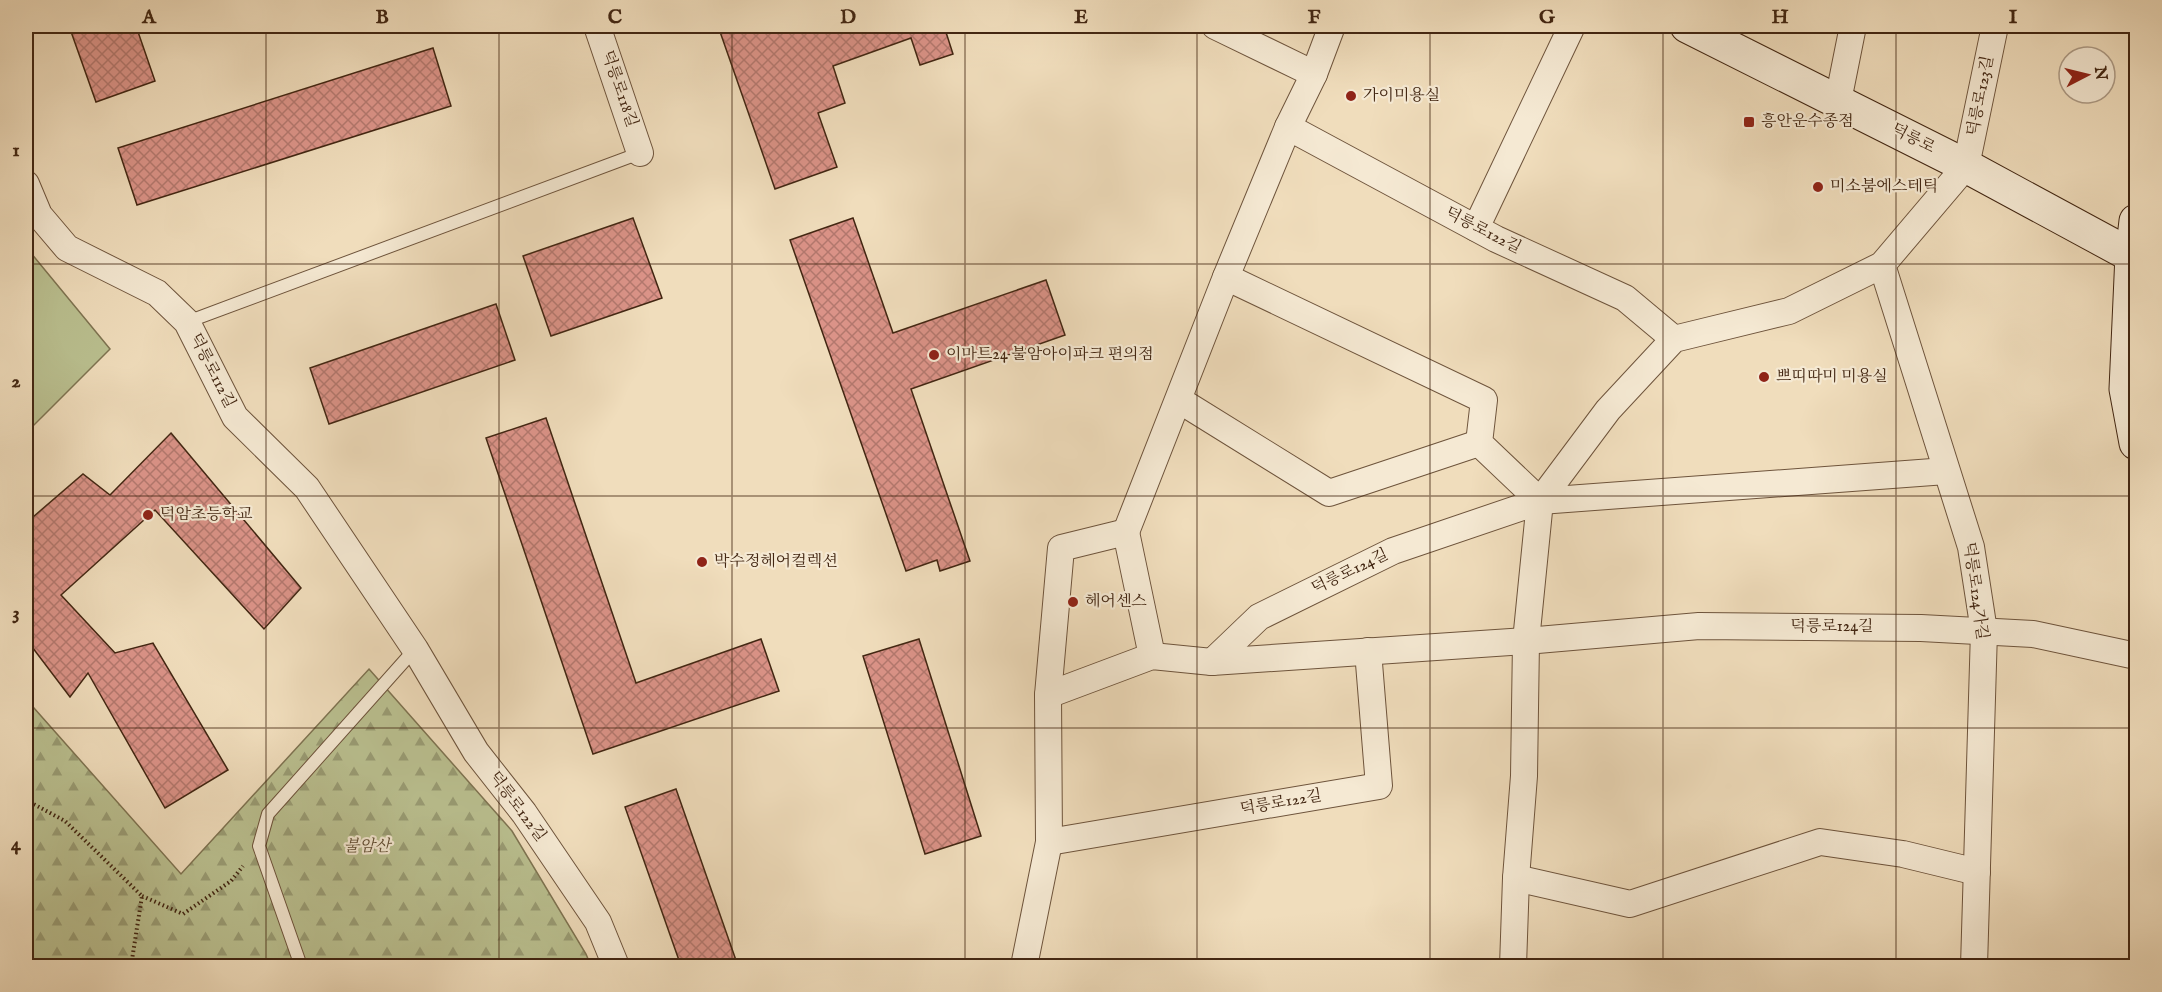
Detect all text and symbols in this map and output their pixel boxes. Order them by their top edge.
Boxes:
text: A [141,5,157,30]
text: B [375,5,389,30]
text: C [608,5,622,30]
text: D [840,5,856,30]
text: E [1074,5,1088,30]
text: F [1308,5,1321,30]
text: G [1539,5,1556,30]
text: H [1771,5,1789,30]
text: I [2009,5,2018,30]
north arrow [2057,45,2117,105]
street label: 덕릉로118길 [597,48,641,130]
street label: 덕릉로123길 [1963,54,1999,138]
text: N [2089,64,2111,82]
place label: 가이미용실 [1363,86,1440,106]
marker: 가이미용실 [1344,89,1358,103]
place label: 흥안운수종점 [1761,112,1854,132]
marker: 흥안운수종점 [1742,115,1756,129]
street label: 덕릉로 [1888,120,1939,159]
text: 1 [12,138,20,163]
place label: 미소붐에스테틱 [1830,177,1938,197]
marker: 미소붐에스테틱 [1811,180,1825,194]
street label: 덕릉로122길 [1442,203,1524,259]
street label: 덕릉로112길 [185,330,239,412]
place label: 이마트24 불암아이파크 편의점 [946,345,1154,365]
marker: 이마트24 불암아이파크 편의점 [927,348,941,362]
place label: 쁘띠따미 미용실 [1776,367,1888,387]
text: 2 [11,369,21,394]
marker: 쁘띠따미 미용실 [1757,370,1771,384]
place label: 덕암초등학교 [160,505,253,525]
marker: 덕암초등학교 [141,508,155,522]
street label: 덕릉로124가길 [1958,541,1992,641]
street label: 덕릉로124길 [1308,545,1392,599]
place label: 박수정헤어컬렉션 [714,552,838,572]
marker: 박수정헤어컬렉션 [695,555,709,569]
place label: 헤어센스 [1085,592,1147,612]
marker: 헤어센스 [1066,595,1080,609]
text: 3 [12,601,20,626]
street label: 덕릉로124길 [1790,617,1874,637]
street label: 덕릉로122길 [484,768,550,846]
street label: 덕릉로122길 [1238,786,1324,820]
text: 4 [11,832,22,857]
park label: 불암산 [344,837,393,857]

